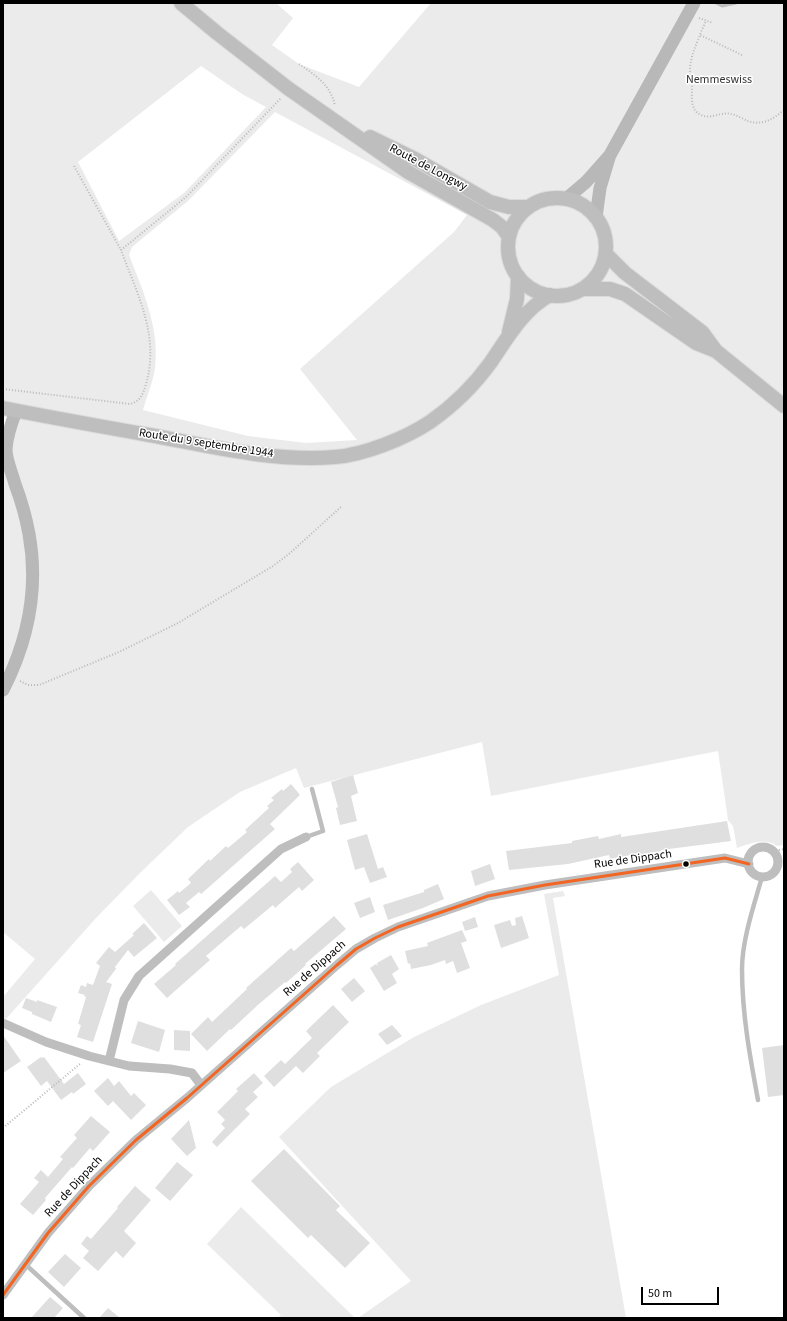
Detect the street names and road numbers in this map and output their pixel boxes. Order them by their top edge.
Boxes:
street label: Route de Longwy [387,141,469,195]
street label: Route du 9 septembre 1944 [138,426,274,462]
street label: Rue de Dippach [593,847,673,873]
street label: Rue de Dippach [281,938,349,1000]
street label: Rue de Dippach [42,1153,106,1221]

